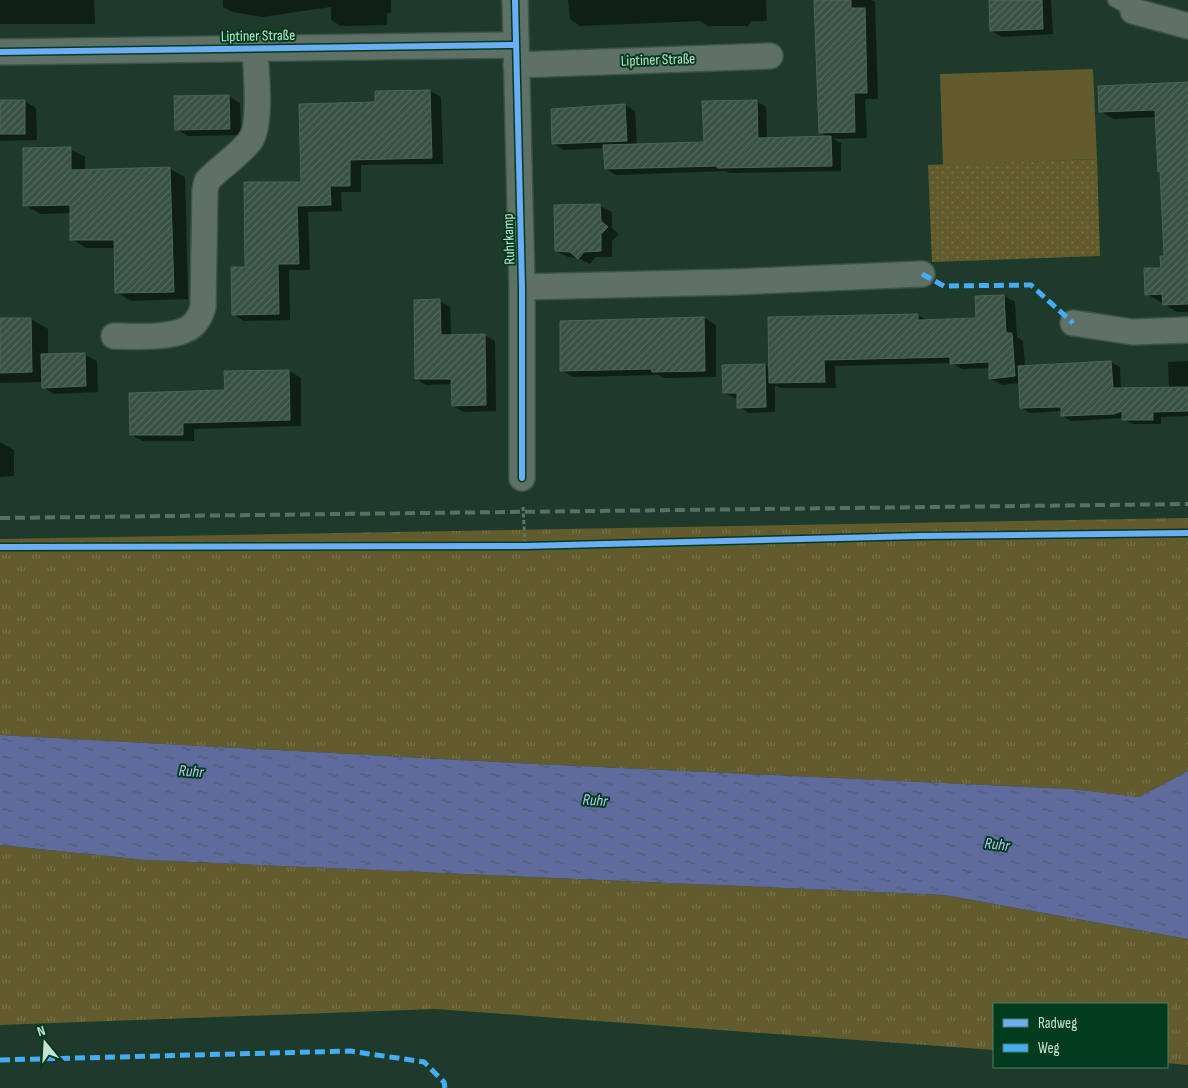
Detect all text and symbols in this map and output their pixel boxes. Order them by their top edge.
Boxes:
street label: Liptiner Straße [221,26,295,46]
street label: Liptiner Straße [621,49,695,71]
street label: Ruhrkamp [499,213,519,265]
water label: Ruhr [178,762,205,782]
water label: Ruhr [582,791,609,811]
water label: Ruhr [983,834,1011,856]
legend [993,1003,1168,1068]
text: Radweg [1038,1014,1077,1033]
north arrow [20,1018,70,1068]
text: N [35,1022,47,1040]
text: Weg [1038,1039,1060,1058]

